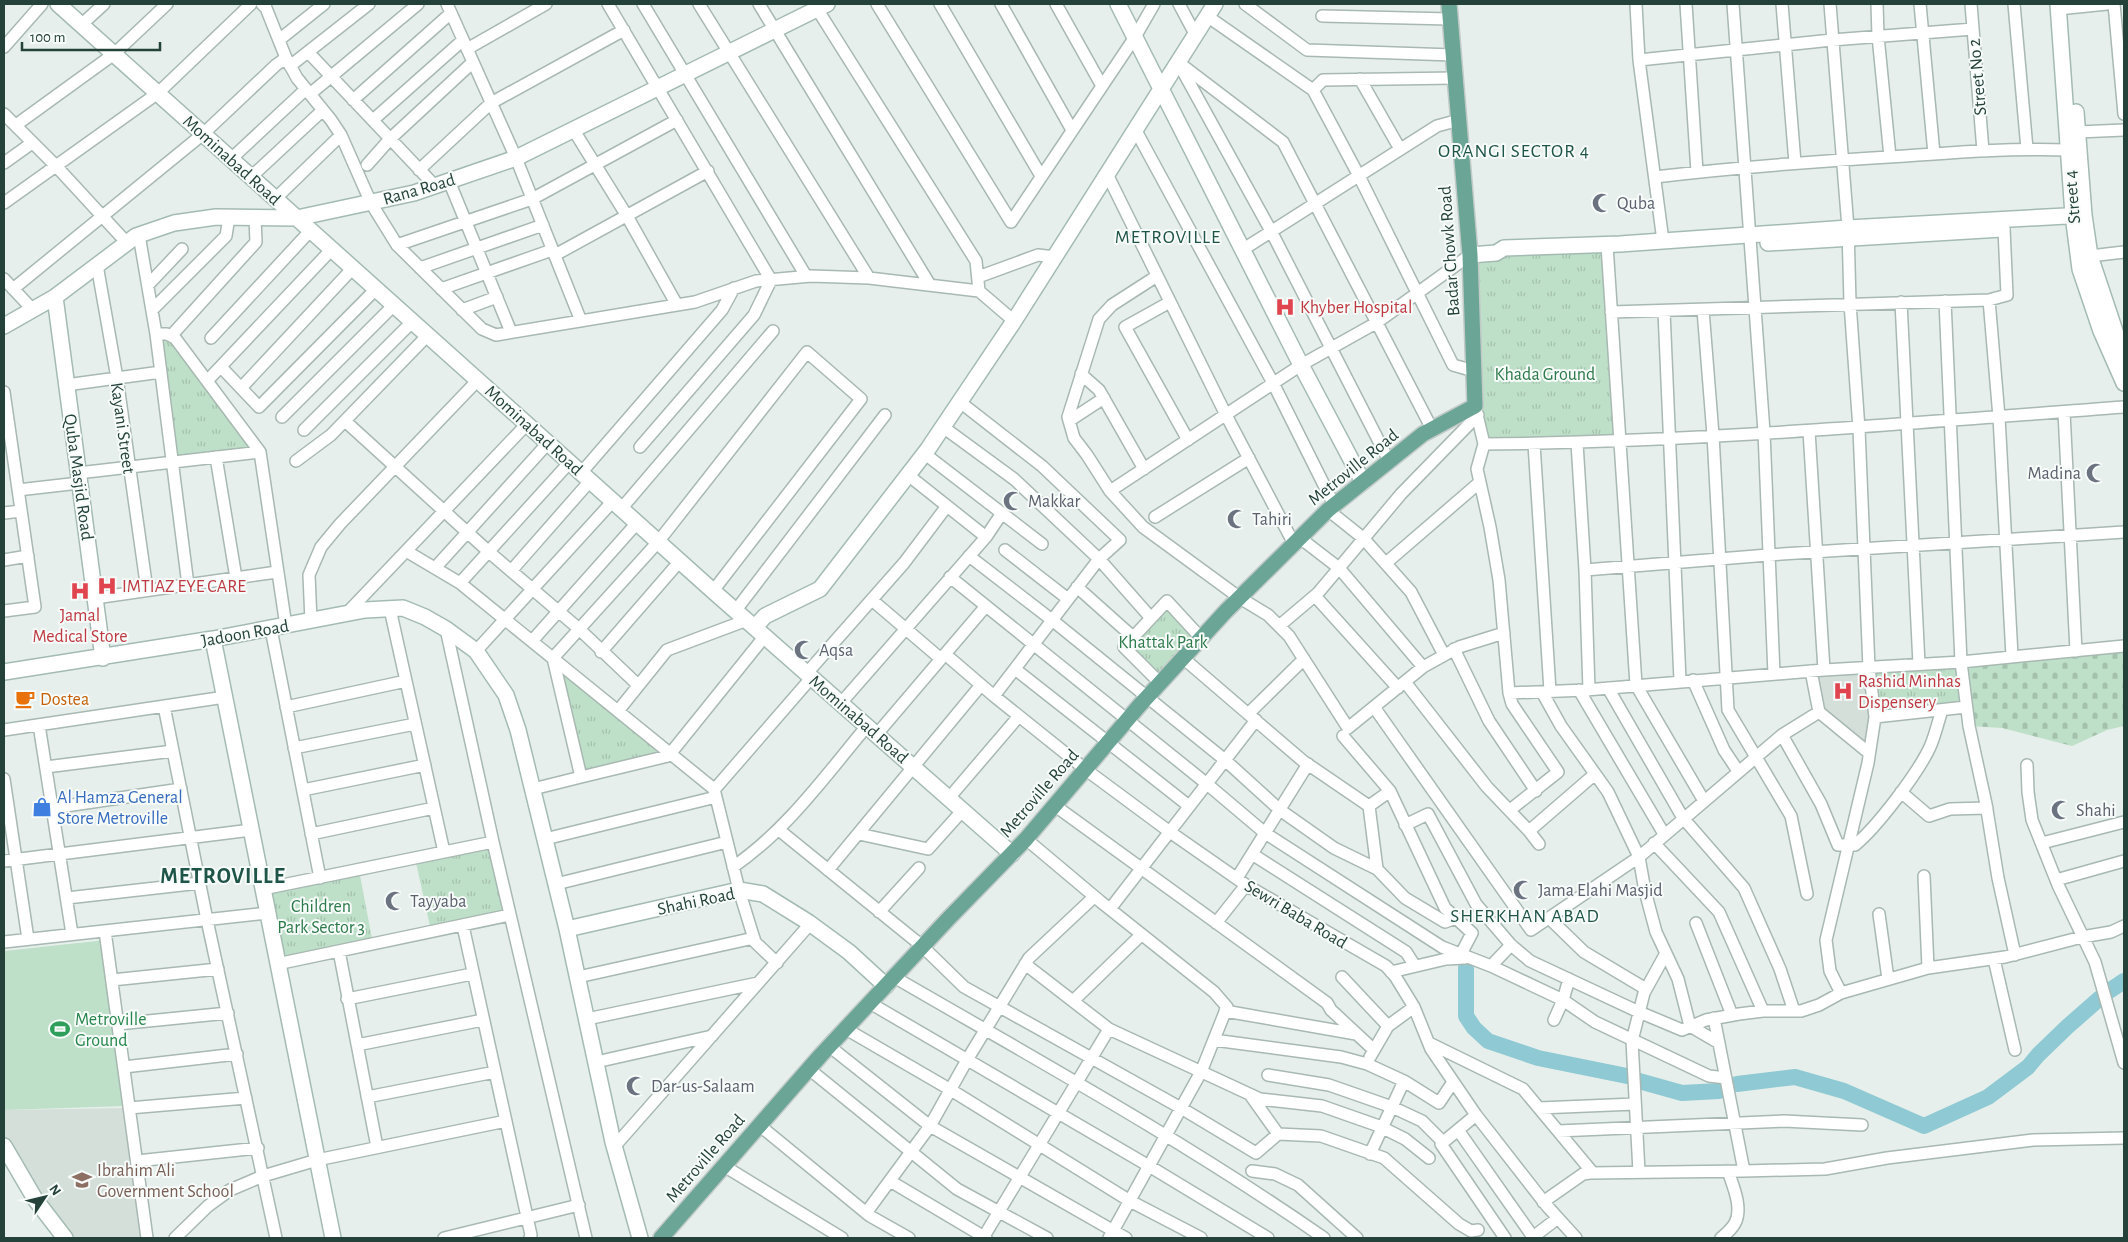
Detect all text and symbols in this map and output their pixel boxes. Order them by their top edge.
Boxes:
scale bar [22,20,160,52]
text: 100 m [30,30,65,45]
street label: Street No 2 [1966,38,1990,116]
street label: Mominabad Road [179,112,284,209]
district label: ORANGI SECTOR 4 [1438,142,1590,161]
street label: Street 4 [2062,169,2084,225]
street label: Rana Road [381,171,457,209]
street label: Badar Chowk Road [1436,185,1464,317]
mosque icon: Quba [1591,192,1613,214]
place label: Quba [1617,195,1655,213]
district label: METROVILLE [1115,228,1221,247]
hospital icon: Khyber Hospital [1274,296,1296,318]
place label: Khyber Hospital [1300,299,1412,317]
park label: Khada Ground [1495,366,1595,384]
street label: Kayani Street [107,381,137,475]
street label: Mominabad Road [481,382,586,479]
street label: Quba Masjid Road [60,413,96,541]
street label: Metroville Road [1305,426,1402,509]
mosque icon: Madina [2085,462,2107,484]
place label: Madina [2027,465,2081,483]
mosque icon: Makkar [1002,490,1024,512]
place label: Makkar [1028,493,1081,511]
mosque icon: Tahiri [1226,508,1248,530]
place label: Tahiri [1252,511,1292,529]
hospital icon: IMTIAZ EYE CARE [96,575,118,597]
place label: IMTIAZ EYE CARE [122,578,246,596]
hospital icon: Jamal Medical Store [69,580,91,602]
place label: Jamal Medical Store [32,607,128,646]
street label: Jadoon Road [200,617,290,651]
park label: Khattak Park [1118,634,1209,652]
mosque icon: Aqsa [793,639,815,661]
place label: Aqsa [819,642,853,660]
street label: Mominabad Road [805,672,911,767]
place label: Rashid Minhas Dispensery [1858,673,1961,712]
hospital icon: Rashid Minhas Dispensery [1832,680,1854,702]
cafe icon: Dostea [14,688,36,710]
place label: Dostea [40,691,89,709]
street label: Metroville Road [997,746,1083,841]
place label: Al Hamza General Store Metroville [57,789,183,828]
shop icon: Al Hamza General Store Metroville [31,796,53,818]
mosque icon: Shahi [2050,799,2072,821]
place label: Shahi [2076,802,2116,820]
district label: METROVILLE [160,865,286,887]
street label: Sewri Baba Road [1241,877,1350,952]
mosque icon: Jama Elahi Masjid [1512,879,1534,901]
place label: Jama Elahi Masjid [1538,882,1663,900]
street label: Shahi Road [656,885,736,919]
mosque icon: Tayyaba [384,890,406,912]
place label: Tayyaba [410,893,467,911]
park label: Children Park Sector 3 [277,898,365,937]
district label: SHERKHAN ABAD [1450,907,1600,926]
place label: Metroville Ground [75,1011,146,1050]
sports icon: Metroville Ground [49,1018,71,1040]
mosque icon: Dar-us-Salaam [625,1075,647,1097]
place label: Dar-us-Salaam [651,1078,755,1096]
street label: Metroville Road [663,1111,749,1206]
place label: Ibrahim Ali Government School [97,1162,234,1201]
school or university icon: Ibrahim Ali Government School [71,1169,93,1191]
north arrow [20,1172,70,1222]
text: N [46,1182,63,1198]

